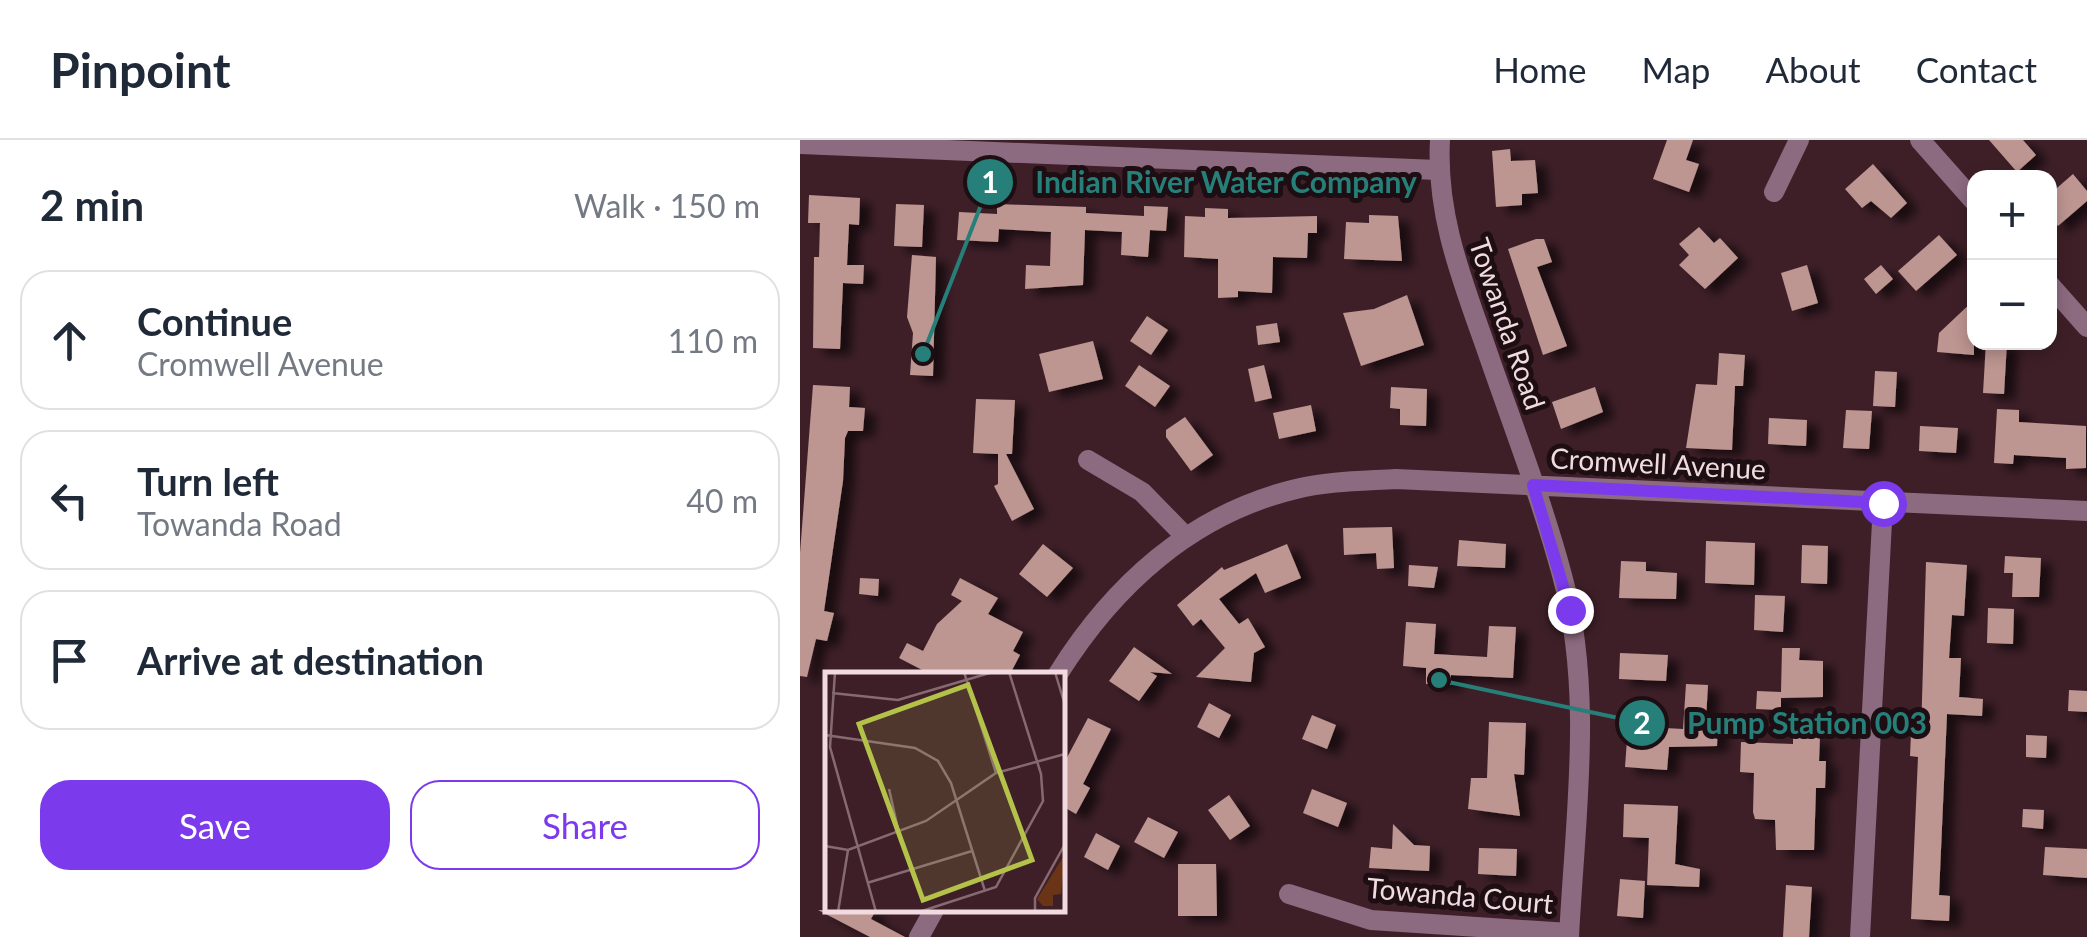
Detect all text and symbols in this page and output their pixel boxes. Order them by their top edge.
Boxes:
text: Pinpoint [50,41,231,98]
text: Home [1493,48,1586,90]
text: Map [1641,48,1710,90]
text: About [1765,48,1861,90]
text: Contact [1916,48,2037,90]
callout: Indian River Water Company [965,152,1438,212]
text: 1 [981,163,999,199]
text: Indian River Water Company [1035,163,1417,199]
map controls [1967,170,2057,350]
button: + [1967,170,2057,260]
text: 2 min [40,180,144,230]
text: Walk · 150 m [574,186,760,225]
street label: Towanda Road [1463,234,1553,414]
button: − [1967,260,2057,350]
text: Continue [137,298,292,344]
icon: ahead [42,313,97,368]
text: 110 m [668,321,758,360]
text: Cromwell Avenue [137,344,384,383]
street label: Cromwell Avenue [1549,440,1767,486]
text: Turn left [137,458,279,504]
icon: left [42,473,97,528]
text: 40 m [686,481,758,520]
route start [1861,481,1907,527]
text: Towanda Road [137,504,342,543]
route end [1548,588,1594,634]
icon: arrive [42,633,97,688]
text: Arrive at destination [137,637,484,683]
inset map [825,672,1065,912]
callout: Pump Station 003 [1617,693,1947,753]
text: 2 [1633,704,1651,740]
text: Pump Station 003 [1687,704,1927,740]
button: Save [40,780,390,870]
button: Share [410,780,760,870]
street label: Towanda Court [1365,870,1555,920]

